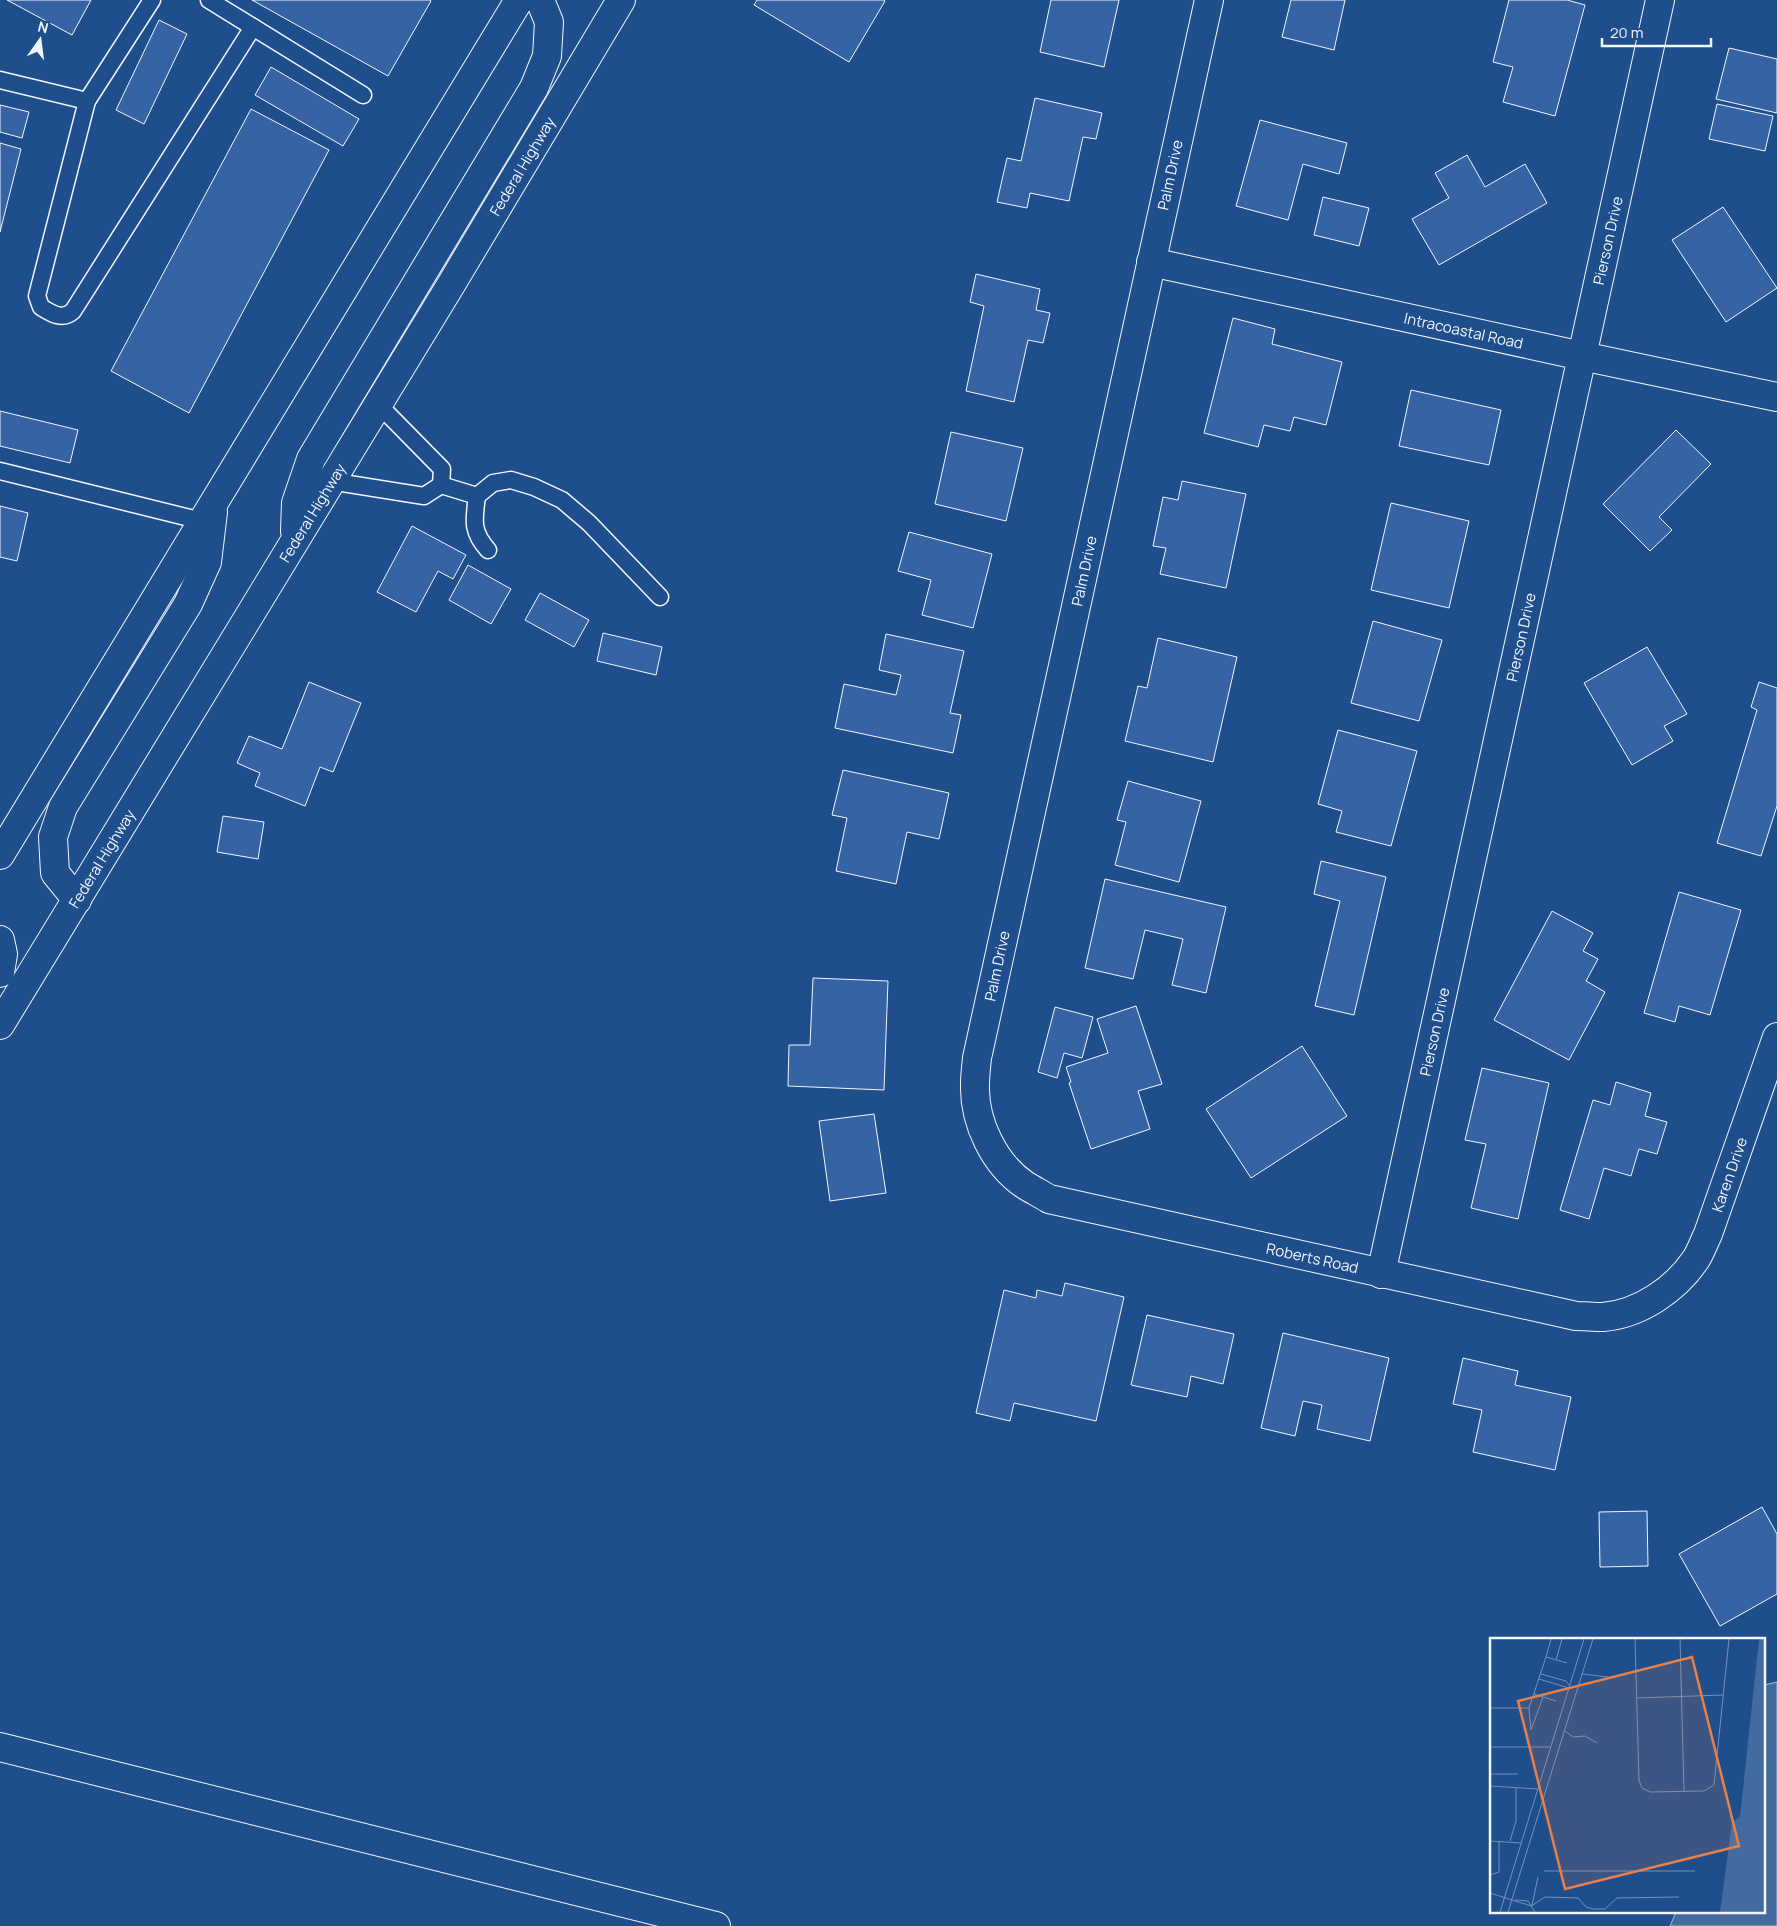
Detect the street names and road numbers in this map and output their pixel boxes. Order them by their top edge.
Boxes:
street label: Federal Highway [484,112,560,220]
street label: Palm Drive [1152,138,1188,212]
street label: Pierson Drive [1587,194,1627,287]
street label: Intracoastal Road [1402,307,1525,353]
street label: Federal Highway [274,459,350,566]
street label: Palm Drive [1066,534,1102,608]
street label: Pierson Drive [1501,591,1540,683]
street label: Federal Highway [63,805,140,912]
street label: Palm Drive [979,929,1015,1003]
street label: Pierson Drive [1414,985,1454,1078]
street label: Karen Drive [1706,1134,1752,1215]
street label: Roberts Road [1264,1237,1361,1278]

